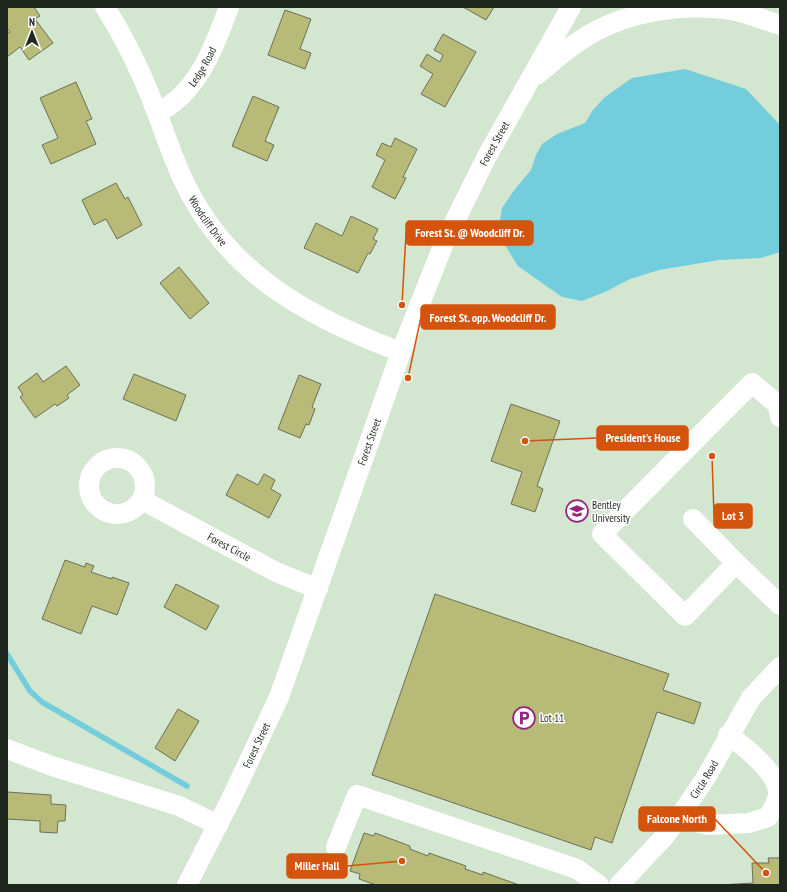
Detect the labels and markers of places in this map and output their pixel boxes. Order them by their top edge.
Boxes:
callout: Forest St. @ Woodcliff Dr. [406,221,533,245]
callout: Forest St. opp. Woodcliff Dr. [421,305,555,329]
callout: President's House [597,426,688,450]
school or university icon: Bentley University [564,498,590,524]
place label: Bentley University [592,498,631,525]
callout: Lot 3 [714,504,752,528]
parking icon: Lot 11 [511,705,537,731]
place label: Lot 11 [540,711,564,725]
callout: Falcone North [639,807,715,831]
callout: Miller Hall [287,854,347,878]

